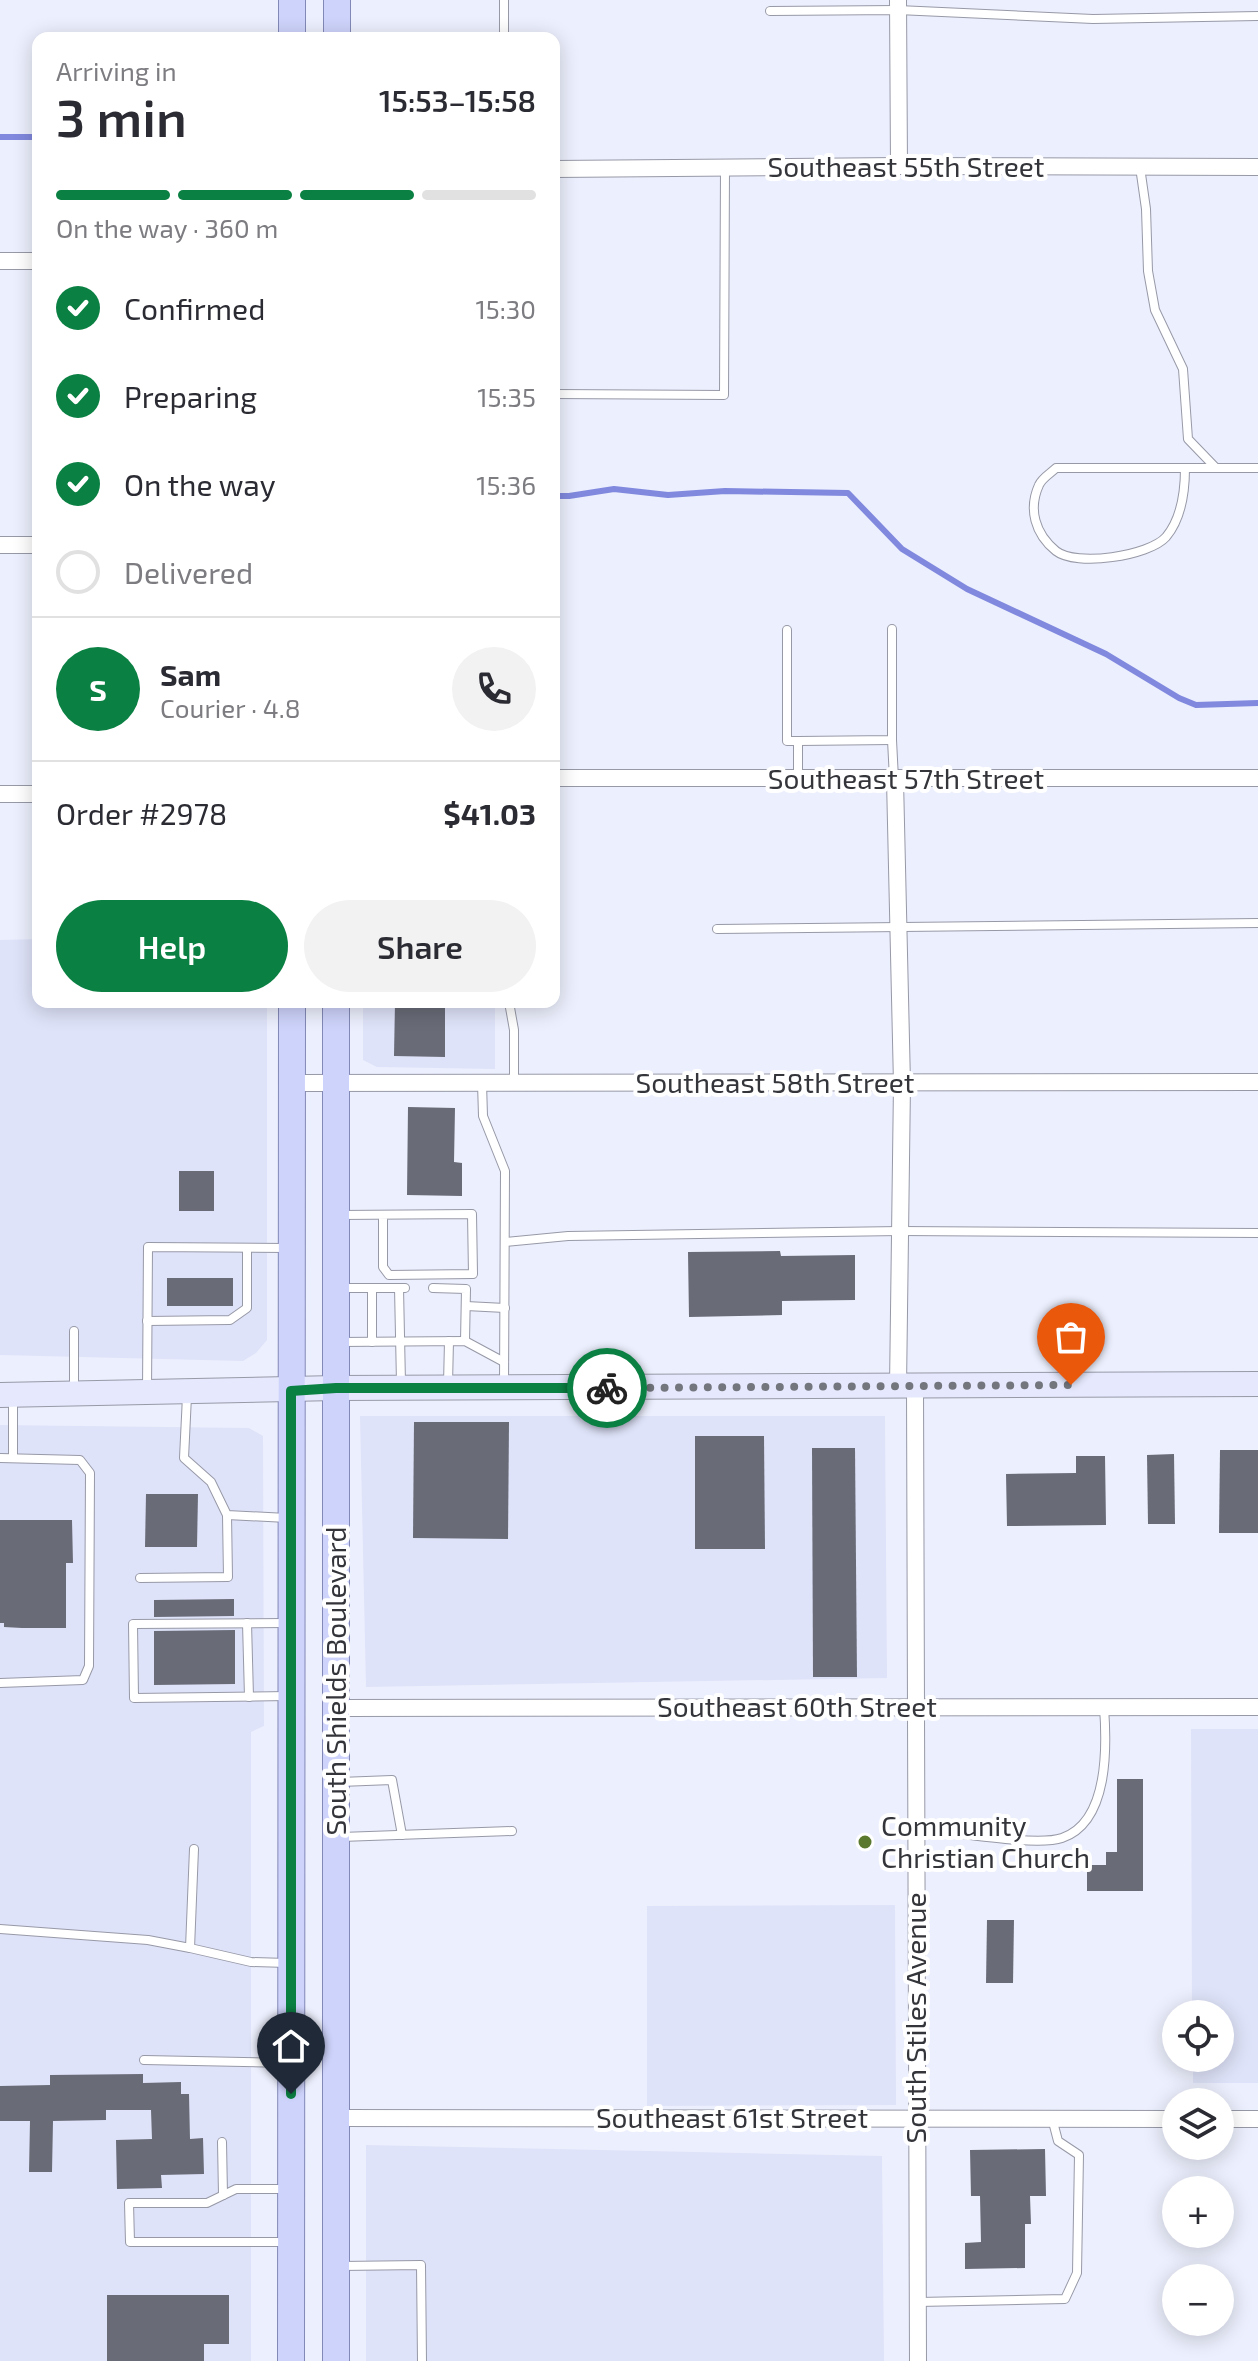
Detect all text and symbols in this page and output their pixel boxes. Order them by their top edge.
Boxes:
text: Arriving in [56,55,177,86]
text: 15:53–15:58 [379,82,536,118]
text: 3 min [56,85,187,147]
street label: Southeast 55th Street [767,149,1045,183]
text: On the way · 360 m [56,212,278,243]
icon: check [56,286,100,330]
text: Confirmed [124,290,265,326]
text: 15:30 [475,293,536,324]
icon: check [56,374,100,418]
text: Preparing [124,378,257,414]
text: 15:35 [477,381,536,412]
icon: check [56,462,100,506]
text: On the way [124,466,276,502]
text: 15:36 [476,469,536,500]
text: Delivered [124,554,253,590]
button: phone [452,647,536,731]
text: Sam [160,656,221,692]
text: S [89,671,107,707]
text: Courier · 4.8 [160,692,301,723]
street label: Southeast 57th Street [768,761,1044,795]
text: Order #2978 [56,795,227,831]
text: $41.03 [443,795,536,831]
button: Help [56,900,288,992]
button: Share [304,900,536,992]
street label: Southeast 58th Street [635,1065,915,1099]
pin [1037,1303,1105,1385]
icon: bag [1049,1315,1093,1359]
courier [567,1348,647,1428]
icon: bike [585,1366,629,1410]
street label: South Shields Boulevard [318,1526,352,1836]
street label: Southeast 60th Street [657,1689,937,1723]
place label: Community Christian Church [881,1808,1090,1874]
marker: Community Christian Church [856,1833,874,1851]
street label: South Stiles Avenue [898,1893,932,2143]
map controls [1162,2000,1234,2336]
button: locate [1162,2000,1234,2072]
pin [257,2012,325,2094]
icon: home [269,2024,313,2068]
button: layers [1162,2088,1234,2160]
street label: Southeast 61st Street [596,2100,868,2134]
button: + [1162,2176,1234,2248]
button: − [1162,2264,1234,2336]

